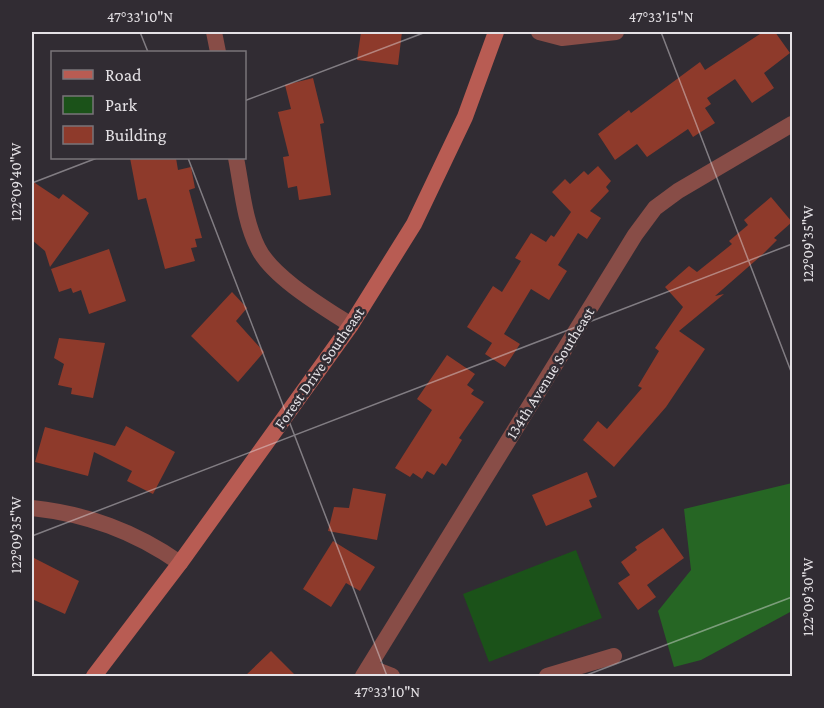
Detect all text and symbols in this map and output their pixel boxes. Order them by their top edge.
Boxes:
text: 47°33'10"N [107,9,173,25]
text: 47°33'15"N [628,9,694,25]
legend [51,51,246,159]
text: Road [105,65,142,85]
text: Park [105,95,137,115]
text: Building [105,125,167,145]
text: 122°09'40"W [8,143,24,221]
text: 122°09'35"W [800,205,816,283]
street label: 134th Avenue Southeast [503,303,598,442]
street label: Forest Drive Southeast [271,304,368,432]
text: 122°09'35"W [8,496,24,574]
text: 122°09'30"W [800,558,816,636]
text: 47°33'10"N [354,684,420,700]

